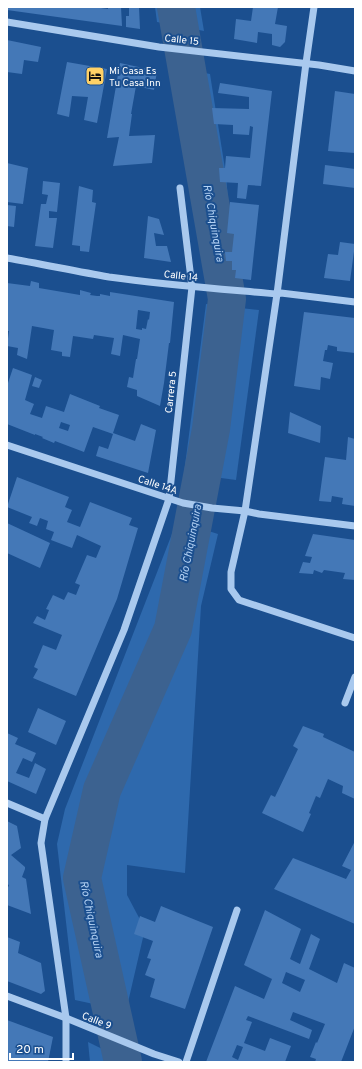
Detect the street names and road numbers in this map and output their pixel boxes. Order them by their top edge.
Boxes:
street label: Calle 15 [164,32,200,49]
street label: Calle 14 [163,268,199,285]
street label: Carrera 5 [163,370,180,414]
street label: Calle 14A [136,473,179,498]
street label: Calle 9 [80,1010,113,1033]

